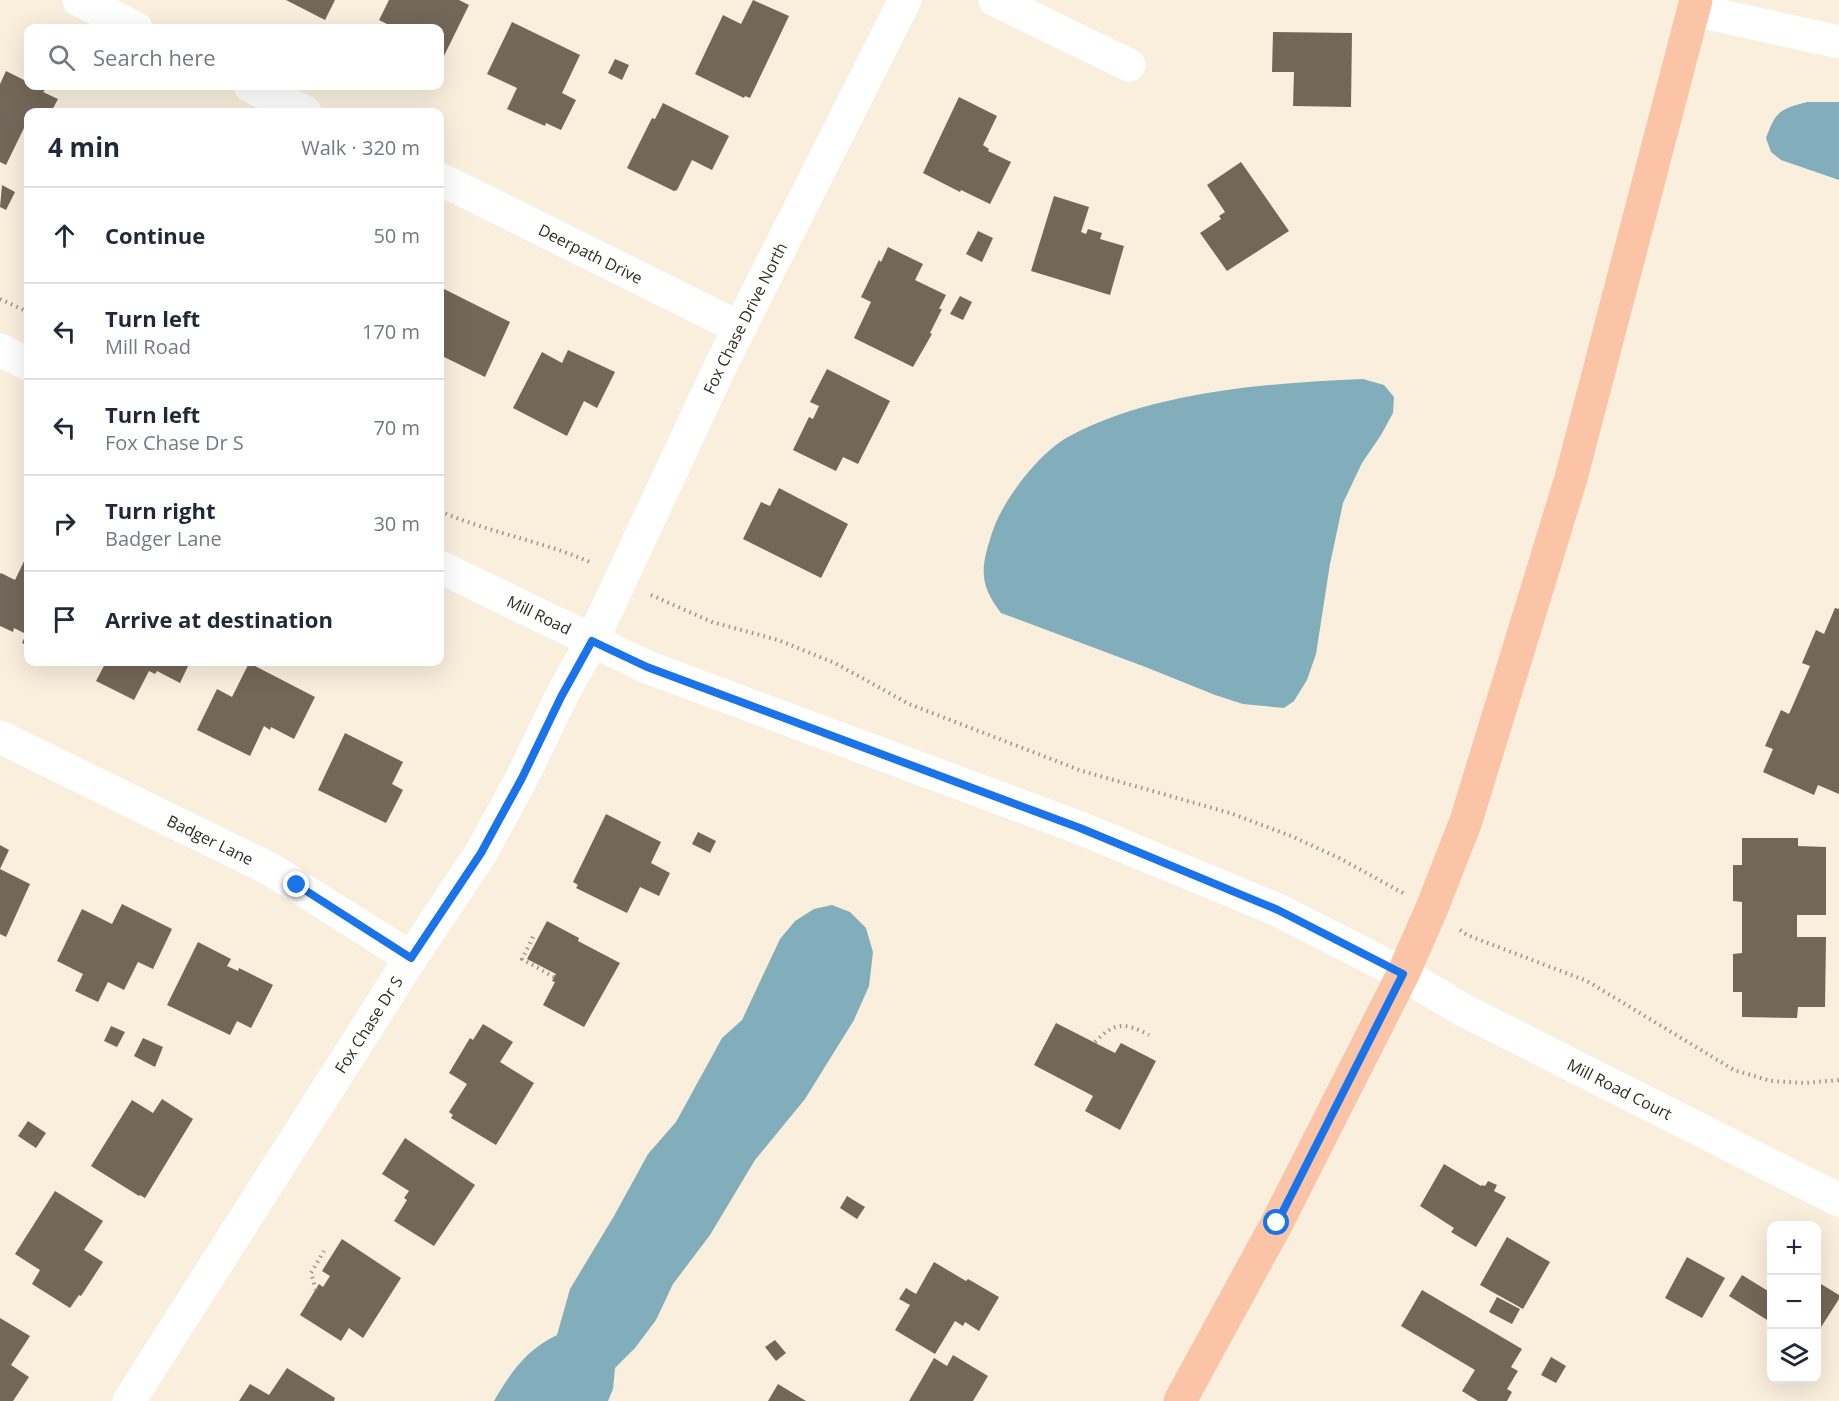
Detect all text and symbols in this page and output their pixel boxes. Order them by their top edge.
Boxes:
search box [24,24,444,90]
icon: search [45,41,78,74]
text: Search here [93,42,216,72]
text: 4 min [48,129,120,165]
text: Walk · 320 m [301,134,420,161]
icon: ahead [48,219,81,252]
street label: Deerpath Drive [535,219,646,289]
text: Continue [105,220,205,250]
text: 50 m [373,222,420,249]
street label: Fox Chase Drive North [698,238,792,398]
text: Turn left [105,303,200,333]
icon: left [48,315,81,348]
text: 170 m [362,318,420,345]
text: Mill Road [105,333,191,360]
text: Turn left [105,399,200,429]
icon: left [48,411,81,444]
text: 70 m [373,414,420,441]
text: Fox Chase Dr S [105,429,244,456]
text: Turn right [105,495,216,525]
icon: right [48,507,81,540]
text: 30 m [373,510,420,537]
text: Badger Lane [105,525,222,552]
street label: Mill Road [503,590,575,640]
icon: arrive [48,603,81,636]
text: Arrive at destination [105,604,333,634]
street label: Badger Lane [163,809,257,870]
route end [283,871,309,897]
street label: Fox Chase Dr S [329,972,408,1078]
street label: Mill Road Court [1563,1053,1676,1125]
route start [1263,1209,1289,1235]
map controls [1767,1221,1821,1383]
button: + [1767,1221,1821,1275]
button: − [1767,1275,1821,1329]
button: layers [1767,1329,1821,1383]

